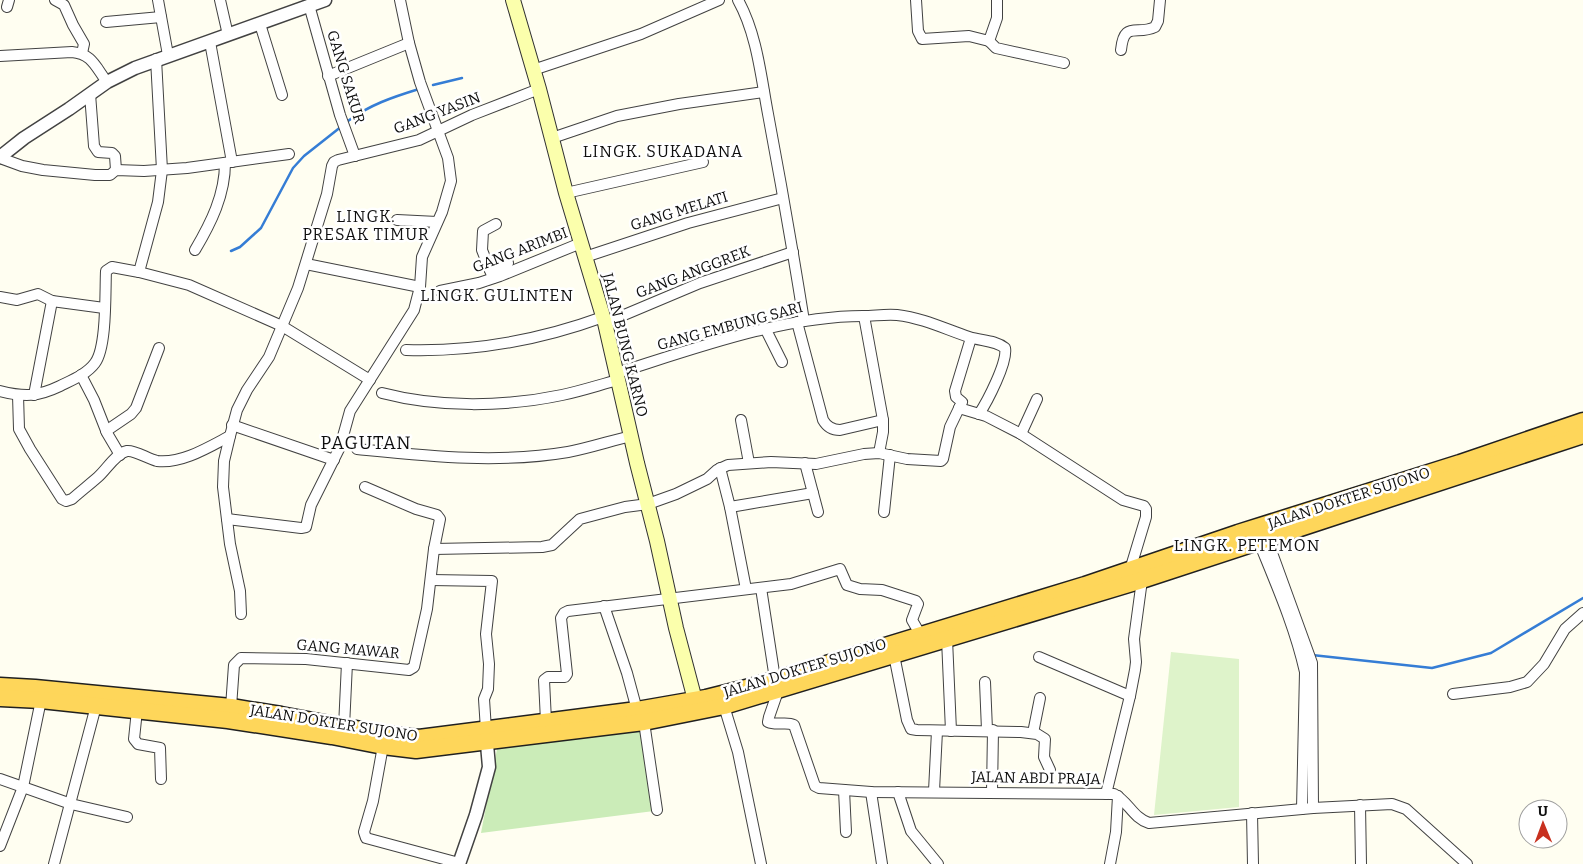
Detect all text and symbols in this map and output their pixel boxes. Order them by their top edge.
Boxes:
street label: GANG SAKUR [323,28,369,126]
street label: GANG YASIN [391,88,483,138]
district label: LINGK. SUKADANA [583,142,743,161]
street label: GANG MELATI [628,188,730,234]
district label: LINGK. PRESAK TIMUR [302,207,430,244]
street label: GANG ARIMBI [470,224,570,276]
street label: GANG ANGGREK [633,242,753,302]
street label: JALAN BUNG KARNO [598,270,652,419]
district label: LINGK. GULINTEN [420,286,574,305]
street label: GANG EMBUNG SARI [655,298,805,354]
district label: PAGUTAN [320,432,412,454]
street label: JALAN DOKTER SUJONO [1265,463,1432,533]
district label: LINGK. PETEMON [1174,536,1320,555]
street label: JALAN DOKTER SUJONO [720,635,889,702]
street label: GANG MAWAR [296,636,400,662]
street label: JALAN DOKTER SUJONO [248,701,419,745]
street label: JALAN ABDI PRAJA [970,768,1101,788]
north arrow [1518,799,1568,849]
text: U [1537,803,1549,820]

